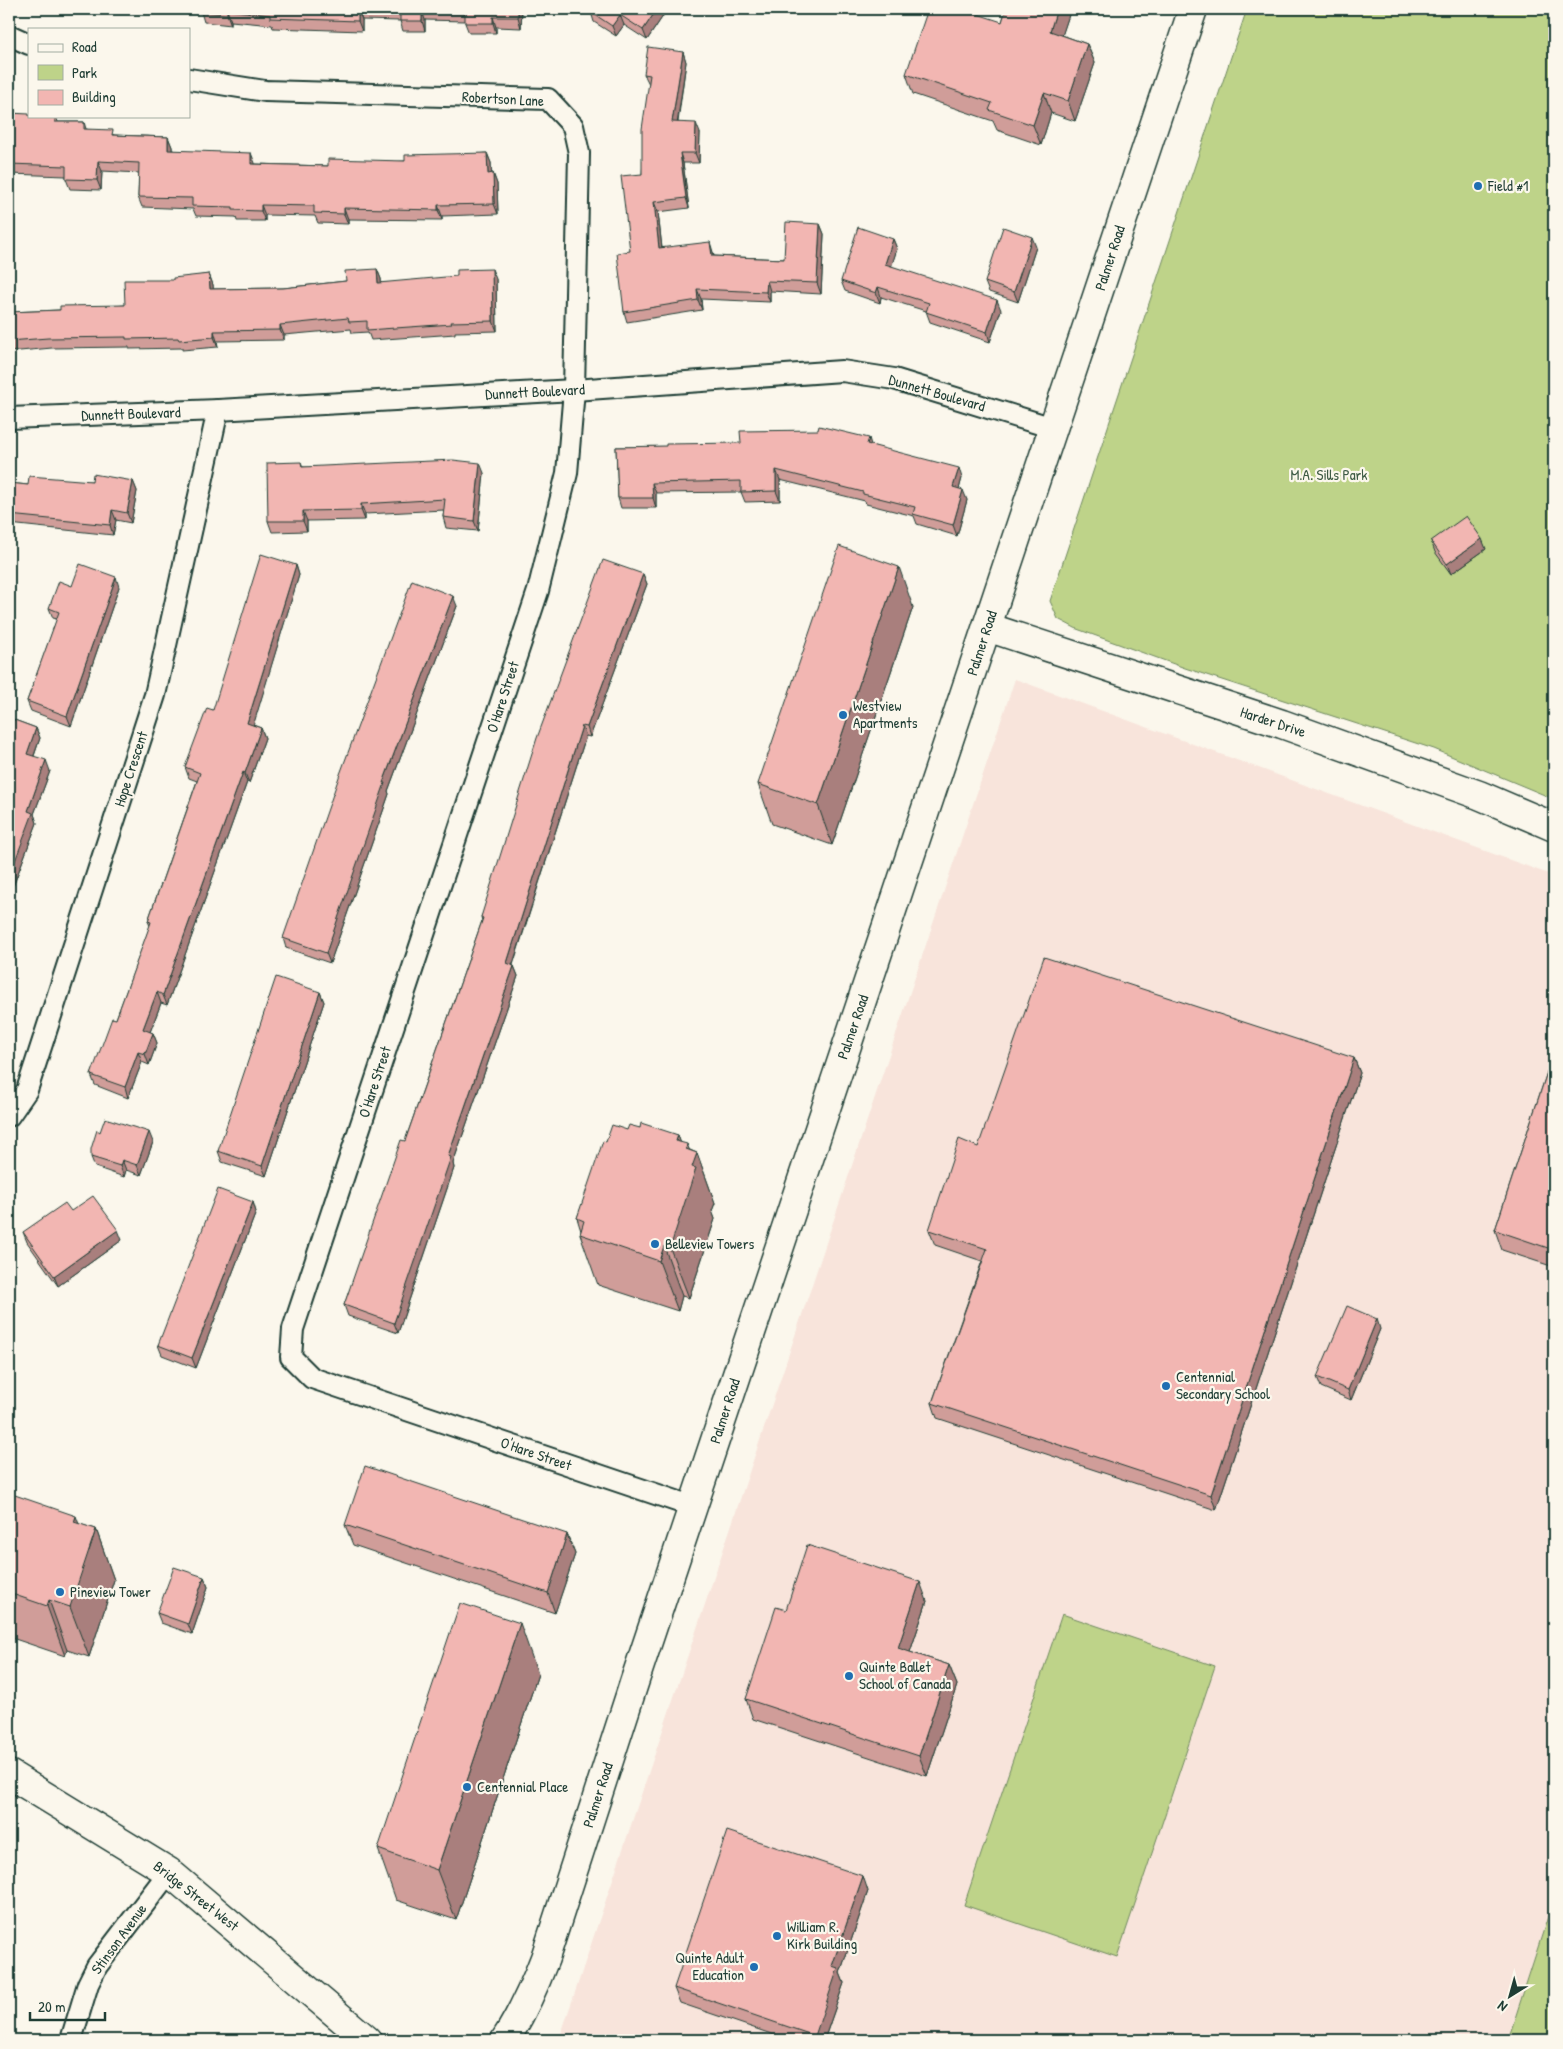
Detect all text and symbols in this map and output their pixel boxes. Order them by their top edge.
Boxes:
legend [28,28,190,118]
text: Road [72,36,97,57]
text: Park [72,62,97,83]
text: Building [72,86,116,107]
street label: Robertson Lane [461,86,545,111]
place label: Field #1 [1487,175,1529,196]
marker: Field #1 [1472,180,1484,192]
street label: Palmer Road [1089,223,1130,293]
street label: Dunnett Boulevard [886,369,988,416]
street label: Dunnett Boulevard [485,378,585,405]
street label: Dunnett Boulevard [81,401,181,426]
park label: M.A. Sills Park [1290,464,1368,485]
street label: Palmer Road [961,608,1002,678]
street label: O'Hare Street [481,658,524,735]
place label: Westview Apartments [853,695,918,733]
street label: Harder Drive [1238,701,1309,742]
marker: Westview Apartments [837,709,849,721]
street label: Hope Crescent [108,728,153,809]
street label: Palmer Road [832,992,873,1062]
street label: O'Hare Street [353,1043,396,1120]
place label: Belleview Towers [665,1233,754,1254]
marker: Belleview Towers [649,1238,661,1250]
place label: Centennial Secondary School [1176,1366,1270,1404]
street label: Palmer Road [704,1376,745,1446]
marker: Centennial Secondary School [1160,1380,1172,1392]
street label: O'Hare Street [498,1432,575,1476]
place label: Pineview Tower [70,1581,151,1602]
marker: Pineview Tower [54,1586,66,1598]
place label: Quinte Ballet School of Canada [859,1656,951,1694]
marker: Quinte Ballet School of Canada [843,1670,855,1682]
street label: Palmer Road [577,1760,618,1830]
place label: Centennial Place [477,1776,568,1797]
marker: Centennial Place [461,1781,473,1793]
street label: Bridge Street West [149,1856,244,1936]
street label: Stinson Avenue [86,1899,151,1978]
place label: William R. Kirk Building [787,1916,858,1954]
marker: William R. Kirk Building [771,1930,783,1942]
place label: Quinte Adult Education [675,1947,745,1985]
marker: Quinte Adult Education [748,1961,760,1973]
north arrow [1486,1972,1536,2022]
scale bar [30,1989,105,2021]
text: 20 m [38,1996,65,2017]
text: N [1493,1997,1511,2017]

